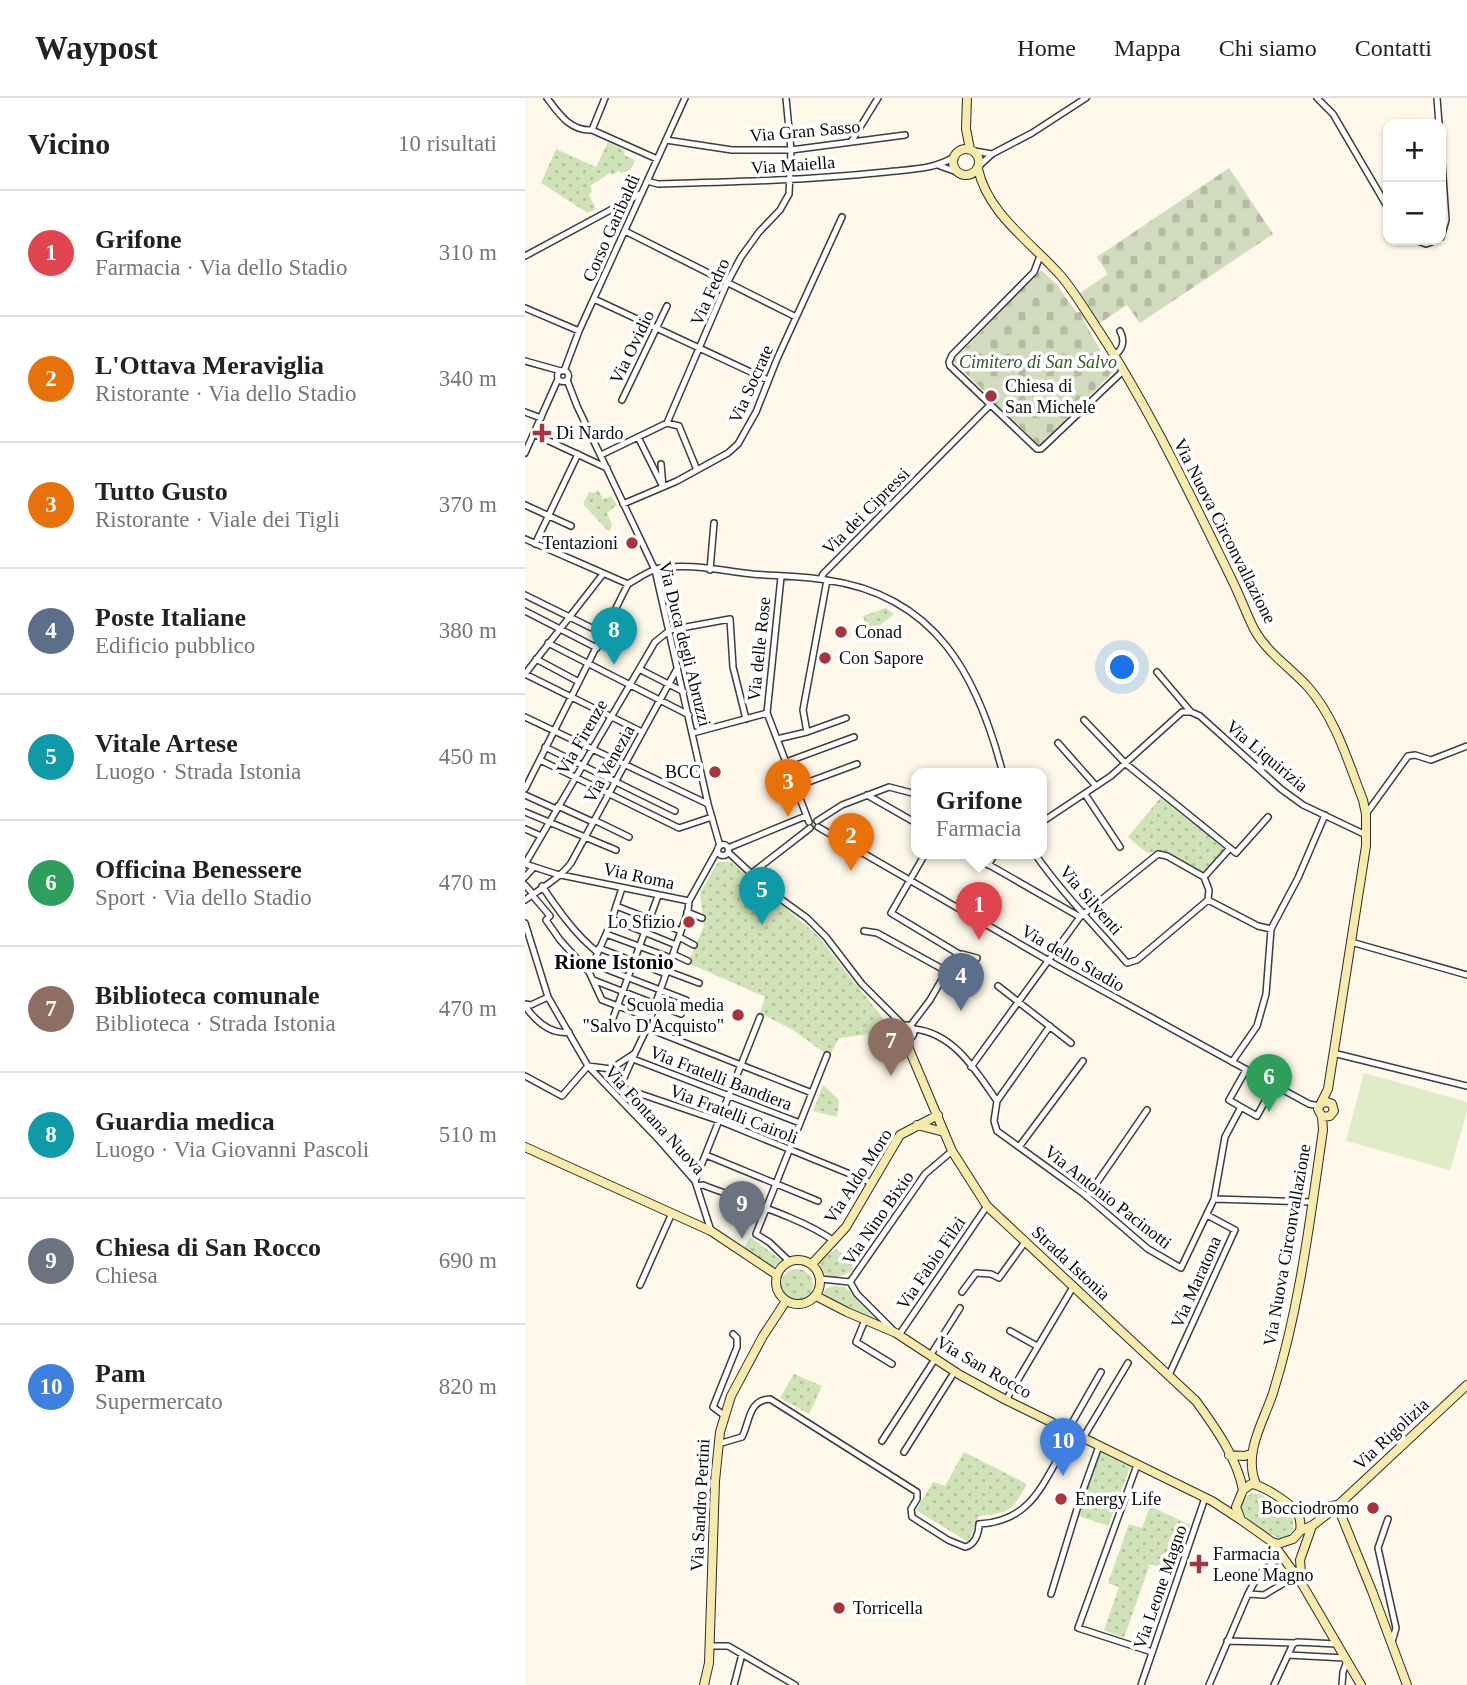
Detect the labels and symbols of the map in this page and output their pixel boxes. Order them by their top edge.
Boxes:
street label: Via Gran Sasso [749,116,861,146]
street label: Via Maiella [750,152,836,178]
street label: Corso Garibaldi [578,171,644,285]
street label: Via Fedro [686,255,734,329]
street label: Via Ovidio [606,307,658,387]
street label: Via Socrate [725,342,777,426]
park label: Cimitero di San Salvo [959,352,1117,372]
place label: Chiesa di San Michele [1005,376,1095,417]
marker: Chiesa di San Michele [983,388,999,404]
place label: Di Nardo [556,423,623,443]
marker: Di Nardo [534,425,550,441]
street label: Via Nuova Circonvallazione [1170,435,1280,627]
street label: Via dei Cipressi [818,463,914,559]
place label: Tentazioni [542,533,618,553]
marker: Tentazioni [624,535,640,551]
street label: Via Duca degli Abruzzi [655,559,715,729]
street label: Via delle Rose [744,596,774,702]
pin: 8 [591,607,637,665]
place label: Conad [855,622,902,642]
marker: Conad [833,624,849,640]
place label: Con Sapore [839,648,924,668]
marker: Con Sapore [817,650,833,666]
your location [1105,650,1139,684]
street label: Via Firenze [552,696,612,778]
street label: Via Liquirizia [1222,716,1312,796]
street label: Via Venezia [579,722,639,806]
pin: 3 [765,759,811,817]
place label: BCC [665,762,701,782]
marker: BCC [707,764,723,780]
pin: 2 [828,813,874,871]
street label: Via Roma [602,859,676,893]
street label: Via Silventi [1055,861,1127,939]
pin: 5 [739,867,785,925]
pin: 1 [956,882,1002,940]
place label: Lo Sfizio [608,912,675,932]
marker: Lo Sfizio [681,914,697,930]
street label: Via dello Stadio [1018,920,1128,996]
district label: Rione Istonio [554,950,674,974]
pin: 4 [938,953,984,1011]
place label: Scuola media "Salvo D'Acquisto" [583,995,724,1036]
marker: Scuola media "Salvo D'Acquisto" [730,1007,746,1023]
pin: 7 [868,1018,914,1076]
street label: Via Fratelli Bandiera [647,1042,795,1114]
pin: 6 [1246,1054,1292,1112]
street label: Via Fontana Nuova [601,1061,709,1179]
street label: Via Fratelli Cairoli [667,1080,801,1148]
street label: Via Aldo Moro [820,1125,896,1227]
street label: Via Antonio Pacinotti [1040,1141,1176,1253]
street label: Via Nuova Circonvallazione [1259,1142,1315,1348]
street label: Via Nino Bixio [838,1167,918,1269]
pin: 9 [719,1181,765,1239]
street label: Via Fabio Filzi [893,1213,969,1313]
street label: Strada Istonia [1028,1222,1114,1304]
street label: Via Maratona [1167,1233,1225,1331]
street label: Via San Rocco [933,1332,1035,1402]
street label: Via Rigolizia [1349,1394,1433,1474]
pin: 10 [1040,1418,1086,1476]
street label: Via Sandro Pertini [687,1438,713,1572]
place label: Energy Life [1075,1489,1161,1509]
marker: Energy Life [1053,1491,1069,1507]
place label: Bocciodromo [1261,1498,1359,1518]
marker: Bocciodromo [1365,1500,1381,1516]
street label: Via Leone Magno [1129,1522,1191,1652]
place label: Farmacia Leone Magno [1213,1544,1313,1585]
marker: Farmacia Leone Magno [1191,1556,1207,1572]
place label: Torricella [853,1598,923,1618]
marker: Torricella [831,1600,847,1616]

